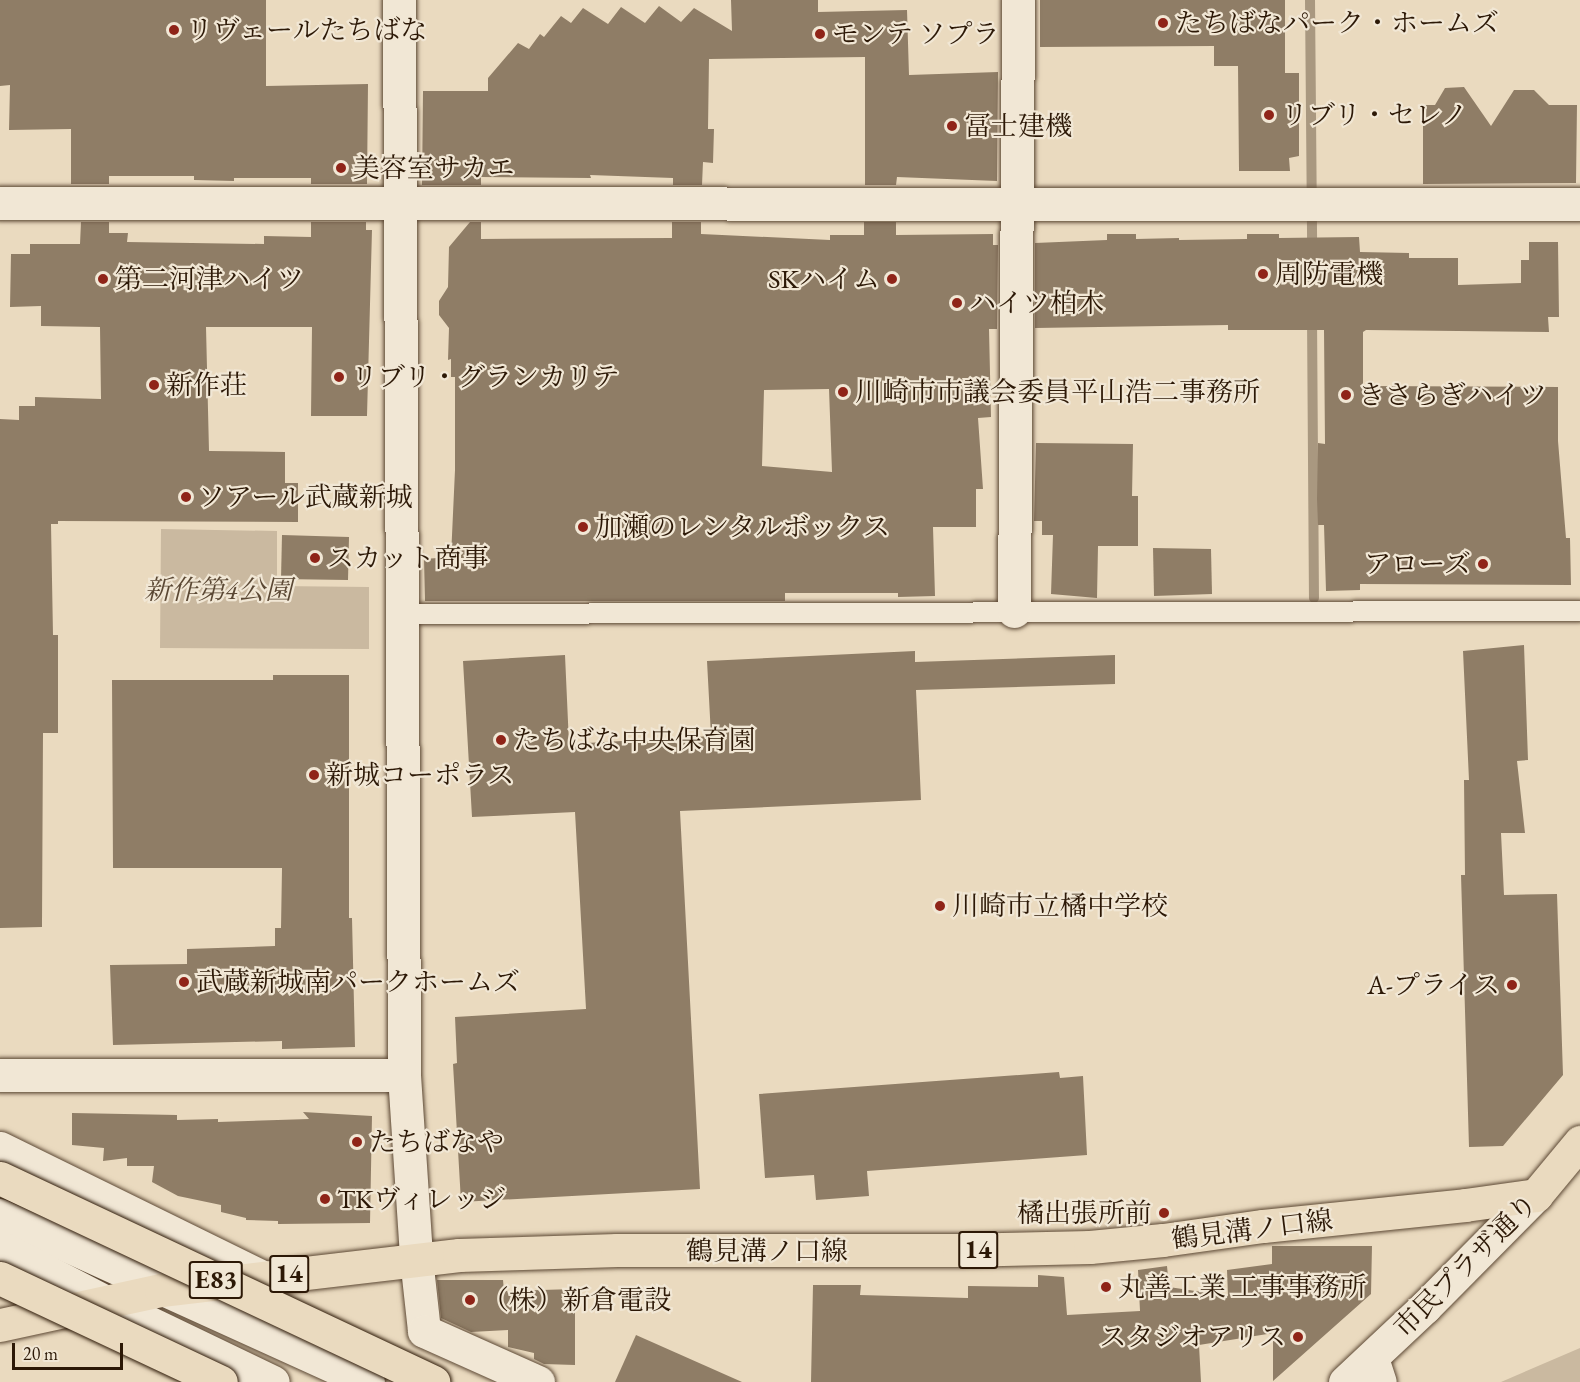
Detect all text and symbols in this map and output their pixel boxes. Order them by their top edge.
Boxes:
place label: たちばなパーク・ホームズ [1175,7,1499,39]
place label: リヴェールたちばな [186,14,429,46]
marker: たちばなパーク・ホームズ [1156,16,1170,30]
place label: モンテ ソプラ [832,18,999,50]
marker: リヴェールたちばな [167,23,181,37]
marker: モンテ ソプラ [813,27,827,41]
place label: リブリ・セレノ [1281,99,1470,131]
marker: リブリ・セレノ [1262,108,1276,122]
place label: 冨士建機 [964,110,1072,142]
marker: 冨士建機 [945,119,959,133]
place label: 美容室サカエ [353,152,515,184]
marker: 美容室サカエ [334,161,348,175]
place label: 周防電機 [1275,258,1383,290]
place label: 第二河津ハイツ [115,263,304,295]
place label: SKハイム [768,263,880,295]
marker: 周防電機 [1256,267,1270,281]
marker: 第二河津ハイツ [96,272,110,286]
marker: SKハイム [885,272,899,286]
place label: ハイツ柏木 [969,287,1104,319]
marker: ハイツ柏木 [950,296,964,310]
place label: リブリ・グランカリテ [351,361,621,393]
place label: 新作荘 [166,369,247,401]
marker: リブリ・グランカリテ [332,370,346,384]
place label: 川崎市市議会委員平山浩二事務所 [855,376,1260,408]
marker: 新作荘 [147,378,161,392]
place label: きさらぎハイツ [1358,379,1547,411]
marker: 川崎市市議会委員平山浩二事務所 [836,385,850,399]
marker: きさらぎハイツ [1339,388,1353,402]
place label: ソアール武蔵新城 [198,481,413,513]
marker: ソアール武蔵新城 [179,490,193,504]
place label: 加瀬のレンタルボックス [595,511,892,543]
marker: 加瀬のレンタルボックス [576,520,590,534]
place label: スカット商事 [327,542,489,574]
place label: アローズ [1363,548,1471,580]
marker: スカット商事 [308,551,322,565]
marker: アローズ [1476,557,1490,571]
park label: 新作第4公園 [144,574,292,606]
place label: たちばな中央保育園 [513,724,756,756]
marker: たちばな中央保育園 [494,733,508,747]
place label: 新城コーポラス [326,759,515,791]
marker: 新城コーポラス [307,768,321,782]
place label: 川崎市立橘中学校 [952,890,1168,922]
marker: 川崎市立橘中学校 [933,899,947,913]
place label: 武蔵新城南パークホームズ [196,966,520,998]
place label: A-プライス [1366,969,1500,1001]
marker: 武蔵新城南パークホームズ [177,975,191,989]
marker: A-プライス [1505,978,1519,992]
place label: たちばなや [369,1126,504,1158]
marker: たちばなや [350,1135,364,1149]
place label: TKヴィレッジ [337,1183,508,1215]
street label: 市民プラザ通り [1387,1187,1543,1343]
marker: TKヴィレッジ [318,1192,332,1206]
place label: 橘出張所前 [1017,1197,1152,1229]
street label: 鶴見溝ノ口線 [1170,1203,1334,1255]
marker: 橘出張所前 [1157,1206,1171,1220]
road number: 14 [957,1227,999,1273]
street label: 鶴見溝ノ口線 [686,1235,848,1267]
road number: 14 [268,1251,310,1297]
road number: E83 [188,1257,244,1303]
place label: 丸善工業 工事事務所 [1118,1271,1366,1303]
marker: 丸善工業 工事事務所 [1099,1280,1113,1294]
place label: （株）新倉電設 [482,1284,671,1316]
marker: （株）新倉電設 [463,1293,477,1307]
place label: スタジオアリス [1097,1321,1286,1353]
marker: スタジオアリス [1291,1330,1305,1344]
scale bar [15,1331,126,1369]
text: 20 m [23,1342,58,1365]

